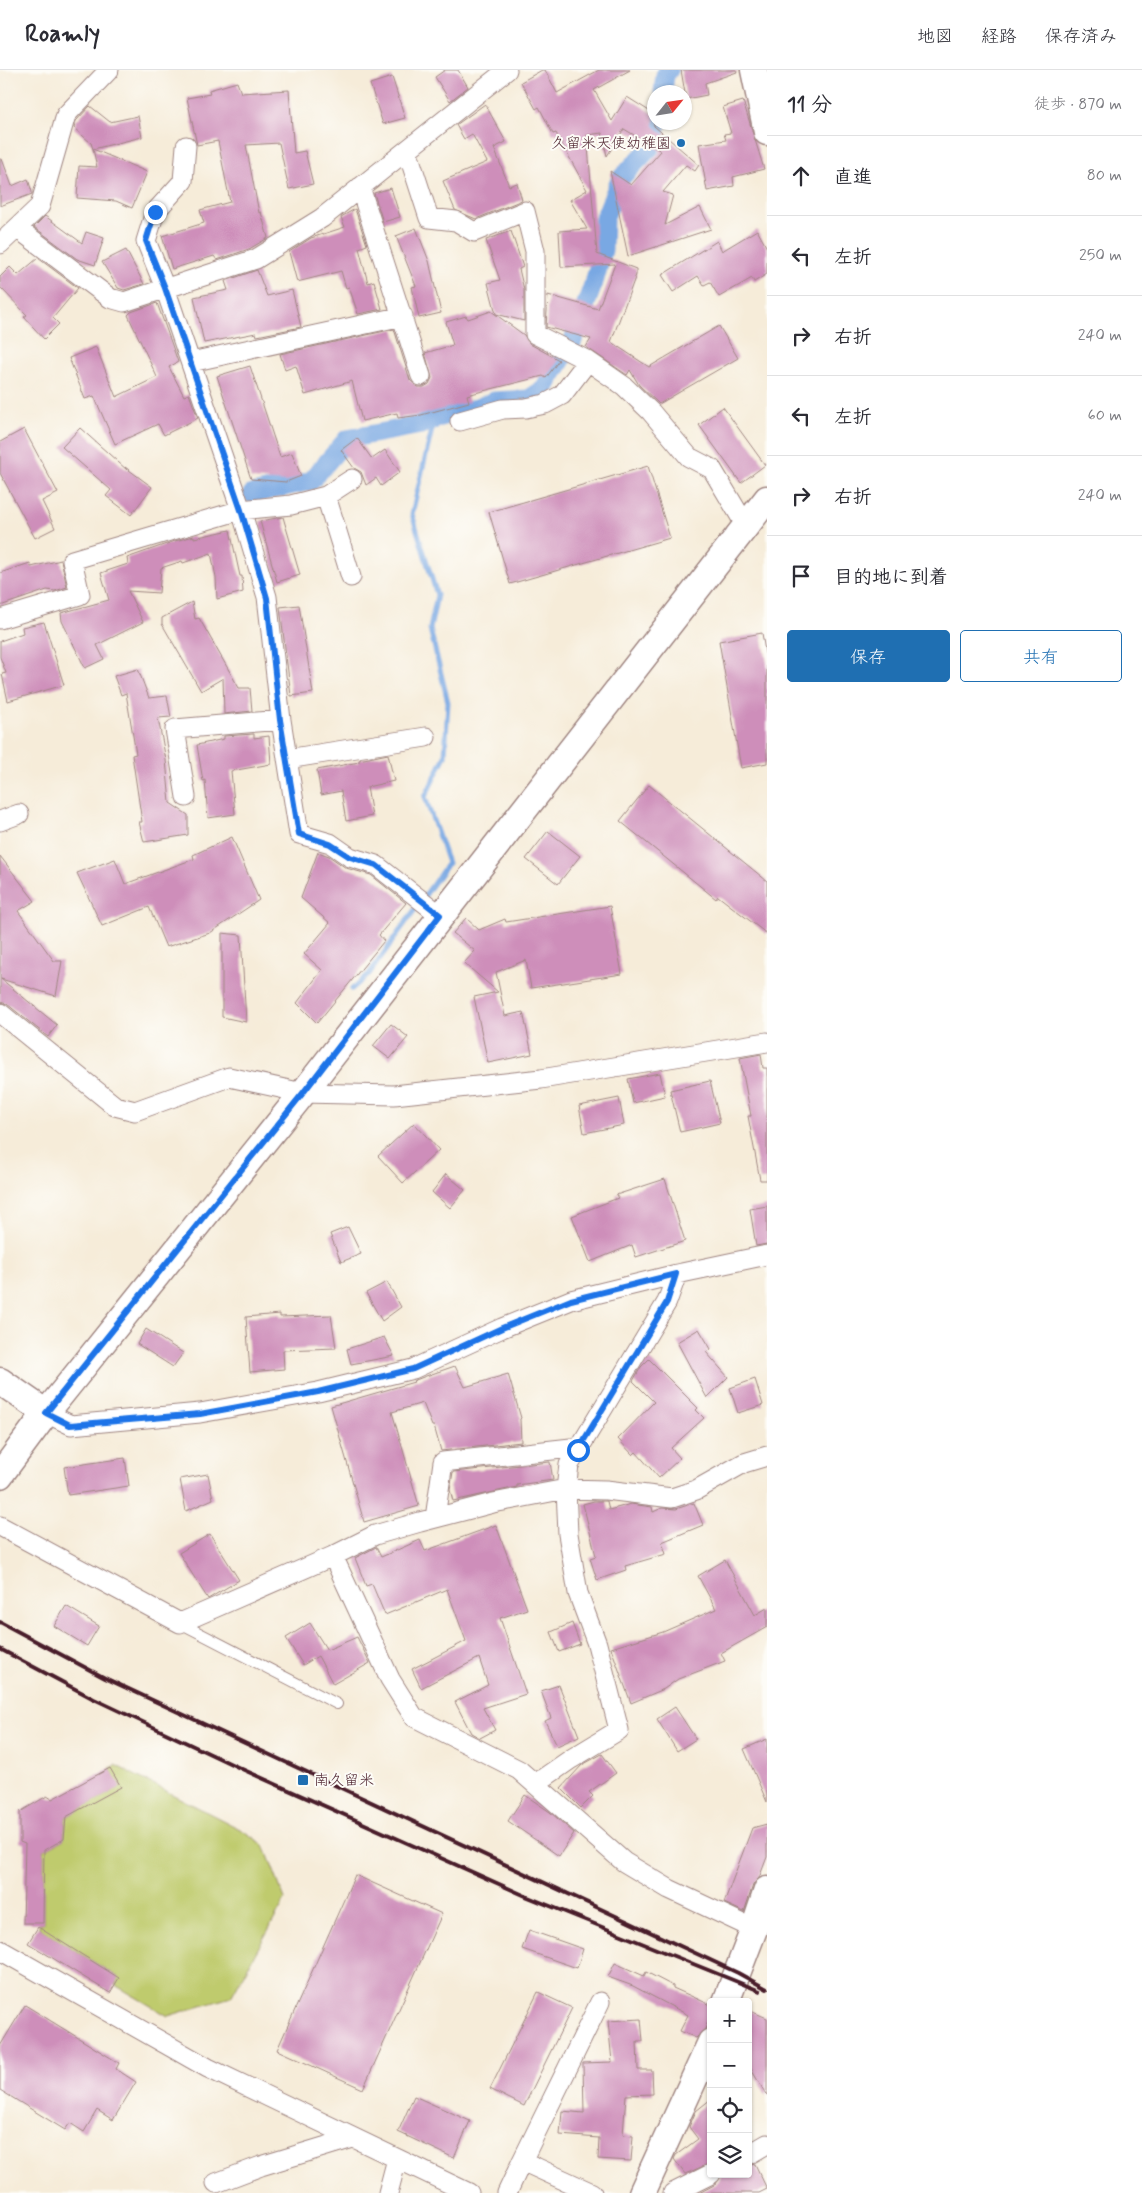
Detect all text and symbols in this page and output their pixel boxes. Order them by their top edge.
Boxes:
text: Roamly [25,19,100,50]
text: 地図 [917,25,953,49]
text: 経路 [981,25,1017,49]
text: 保存済み [1045,25,1117,49]
north arrow [647,85,692,130]
text: 11 分 [787,91,832,119]
text: 徒歩 · 870 m [1034,94,1122,115]
place label: 久留米天使幼稚園 [551,134,671,154]
marker: 久留米天使幼稚園 [675,137,687,149]
icon: ahead [787,162,815,190]
text: 直進 [834,165,872,190]
text: 80 m [1087,165,1122,186]
route end [144,201,167,224]
icon: left [787,242,815,270]
text: 左折 [834,245,872,270]
text: 250 m [1079,245,1122,266]
icon: right [787,322,815,350]
text: 右折 [834,325,872,350]
text: 240 m [1078,325,1122,346]
icon: left [787,402,815,430]
text: 左折 [834,405,872,430]
text: 60 m [1088,405,1122,426]
icon: right [787,482,815,510]
text: 右折 [834,485,872,510]
text: 240 m [1078,485,1122,506]
icon: arrive [787,562,815,590]
text: 目的地に到着 [834,565,948,590]
button: 保存 [787,630,950,682]
button: 共有 [960,630,1122,682]
route start [567,1439,590,1462]
place label: 南久留米 [314,1771,374,1791]
marker: 南久留米 [296,1773,310,1787]
map controls [707,1998,752,2178]
button: + [707,1998,752,2043]
button: − [707,2043,752,2088]
button: locate [707,2088,752,2133]
button: layers [707,2133,752,2178]

